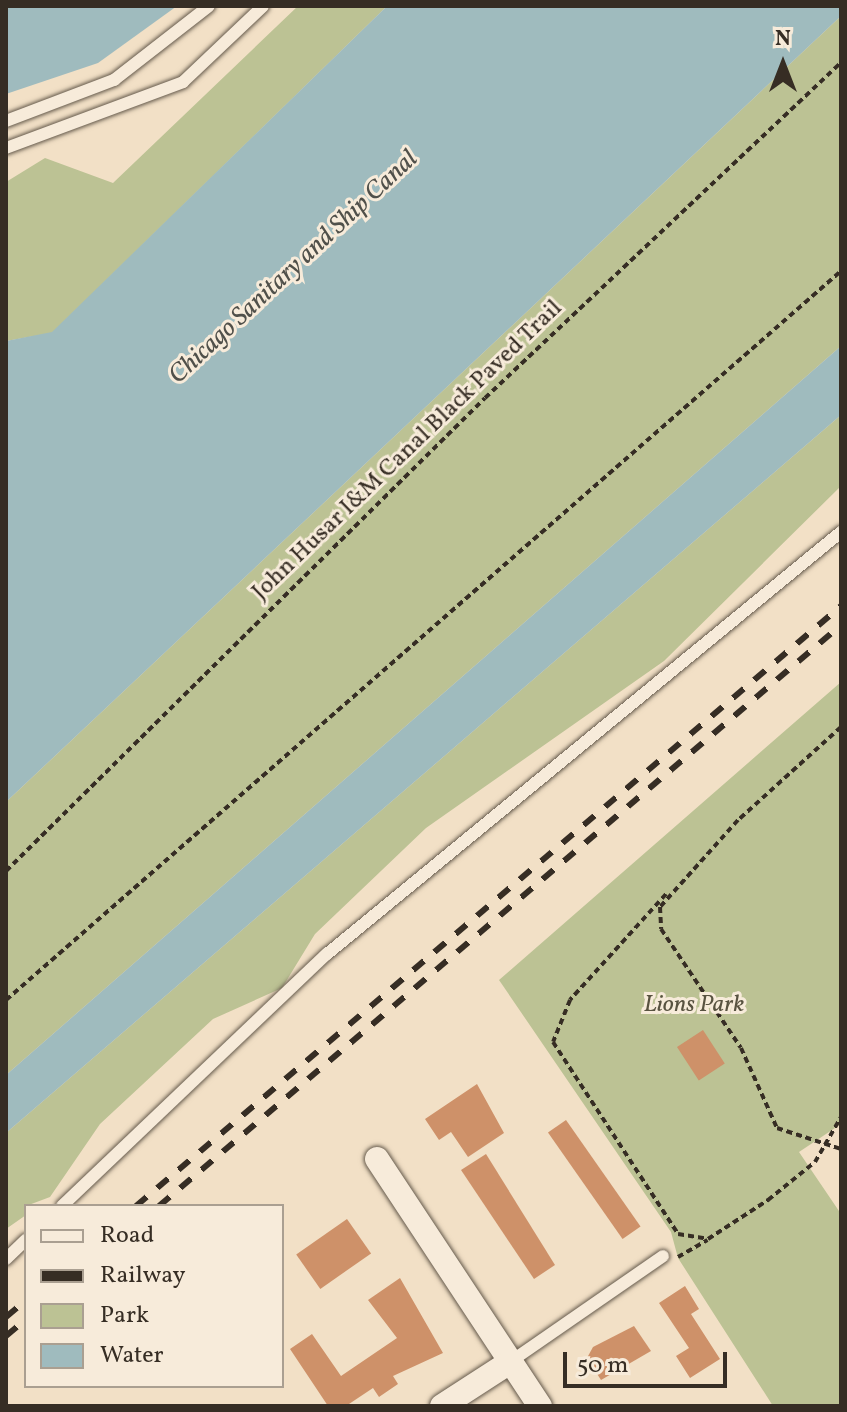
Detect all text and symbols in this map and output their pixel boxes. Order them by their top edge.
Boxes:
north arrow [743,24,823,104]
text: N [775,24,791,55]
water label: Chicago Sanitary and Ship Canal [163,144,425,392]
street label: John Husar I&M Canal Black Paved Trail [247,294,569,608]
park label: Lions Park [644,992,744,1020]
legend [24,1204,284,1388]
text: Road [100,1219,154,1253]
text: Railway [100,1259,186,1293]
text: Park [100,1299,149,1333]
scale bar [567,1336,731,1386]
text: Water [100,1339,164,1373]
text: 50 m [577,1349,629,1383]

